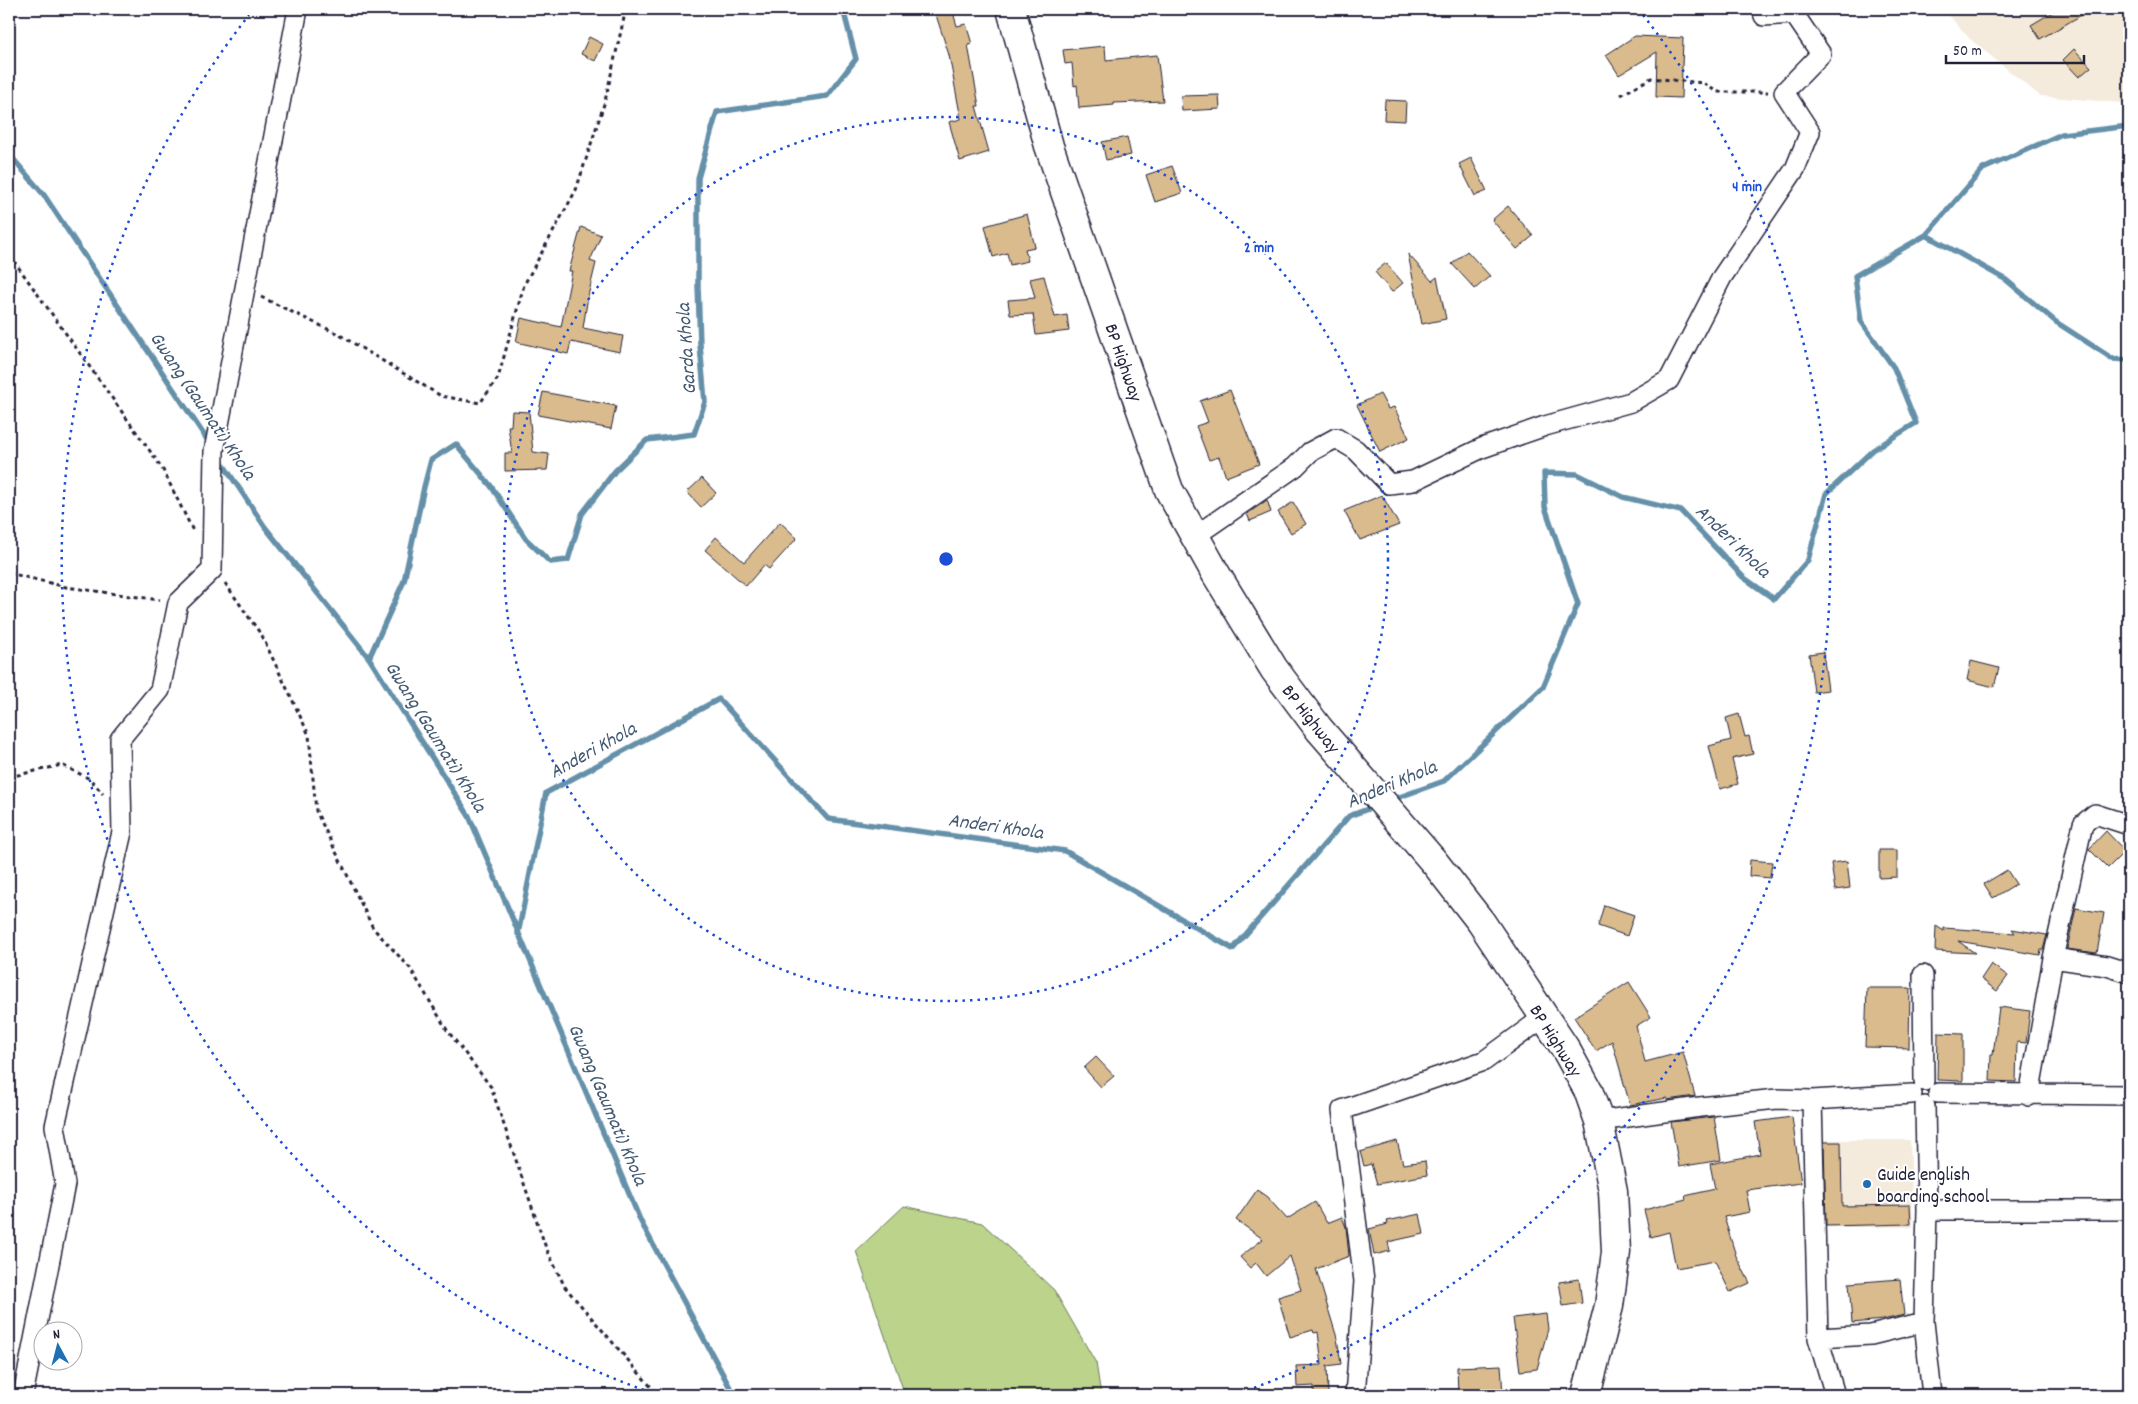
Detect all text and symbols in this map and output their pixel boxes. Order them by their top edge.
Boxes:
scale bar [1946,32,2083,64]
text: 50 m [1953,41,1982,63]
text: 4 min [1732,177,1762,199]
text: 2 min [1244,238,1274,260]
water label: Garda Khola [671,300,705,395]
street label: BP Highway [1096,320,1148,406]
water label: Gwang (Gaumati) Khola [141,327,262,488]
water label: Anderi Khola [1688,499,1777,586]
centre of rings [937,550,955,568]
water label: Gwang (Gaumati) Khola [377,657,493,820]
street label: BP Highway [1274,680,1345,761]
water label: Anderi Khola [545,715,643,787]
water label: Anderi Khola [1343,754,1443,817]
water label: Anderi Khola [946,807,1046,849]
street label: BP Highway [1521,1000,1587,1084]
water label: Gwang (Gaumati) Khola [560,1020,654,1192]
place label: Guide english boarding school [1877,1163,1990,1212]
marker: Guide english boarding school [1861,1178,1873,1190]
north arrow [32,1322,82,1372]
text: N [52,1325,61,1345]

